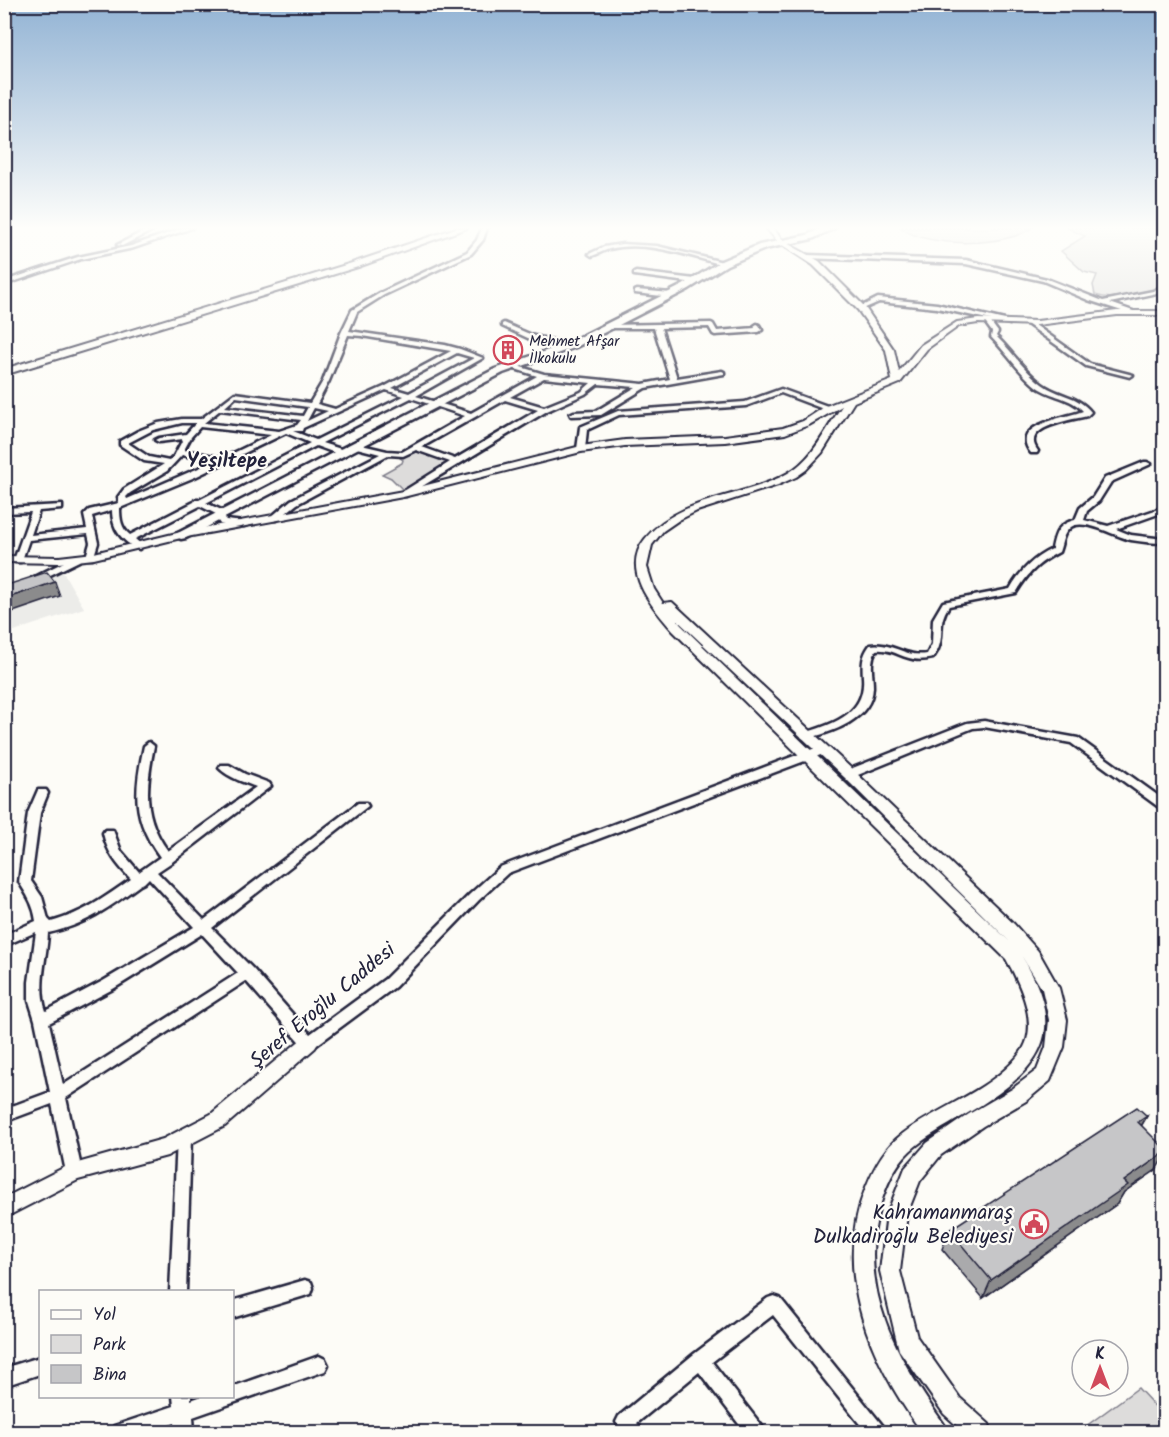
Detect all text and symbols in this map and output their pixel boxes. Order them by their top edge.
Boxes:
place label: Mehmet Afşar İlkokulu [529,330,620,371]
building icon: Mehmet Afşar İlkokulu [492,334,524,366]
district label: Yeşiltepe [187,446,267,478]
street label: Şeref Eroğlu Caddesi [242,934,404,1077]
place label: Kahramanmaraş Dulkadiroğlu Belediyesi [813,1197,1014,1254]
public building icon: Kahramanmaraş Dulkadiroğlu Belediyesi [1018,1208,1050,1240]
legend [39,1290,234,1398]
text: Yol [93,1301,117,1330]
text: Park [93,1331,126,1360]
north arrow [1070,1338,1130,1398]
text: K [1095,1342,1105,1367]
text: Bina [93,1361,127,1390]

